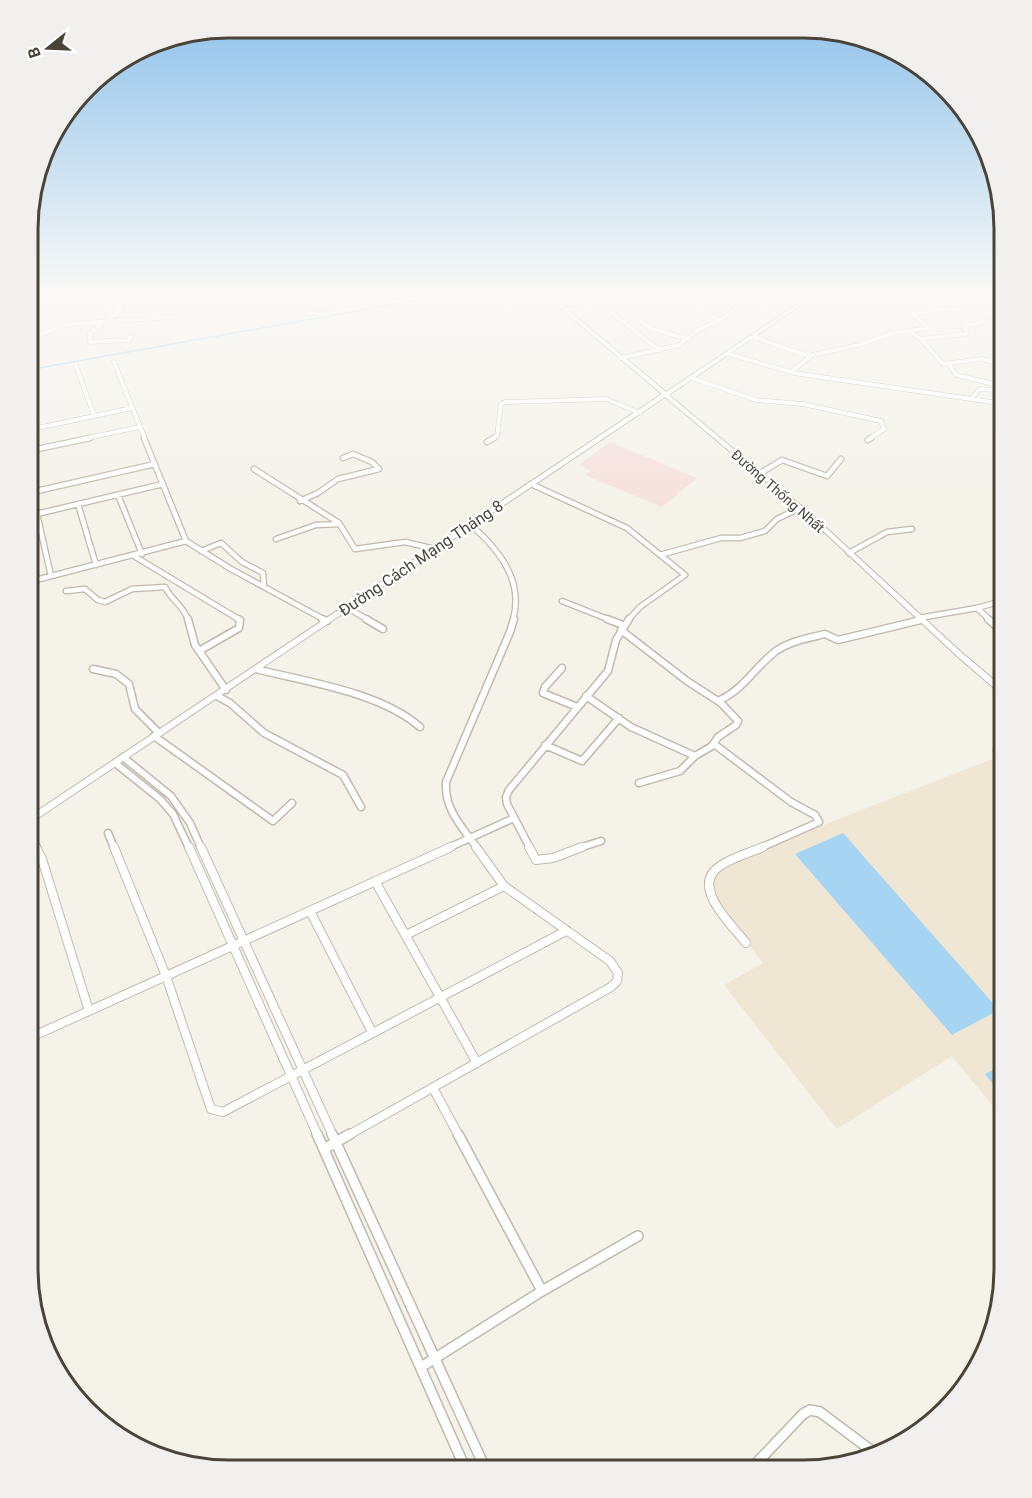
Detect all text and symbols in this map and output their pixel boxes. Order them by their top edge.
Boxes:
north arrow [18,18,78,78]
text: B [24,45,45,60]
street label: Đường Thống Nhất [728,446,828,536]
street label: Đường Cách Mạng Tháng 8 [335,496,507,620]

